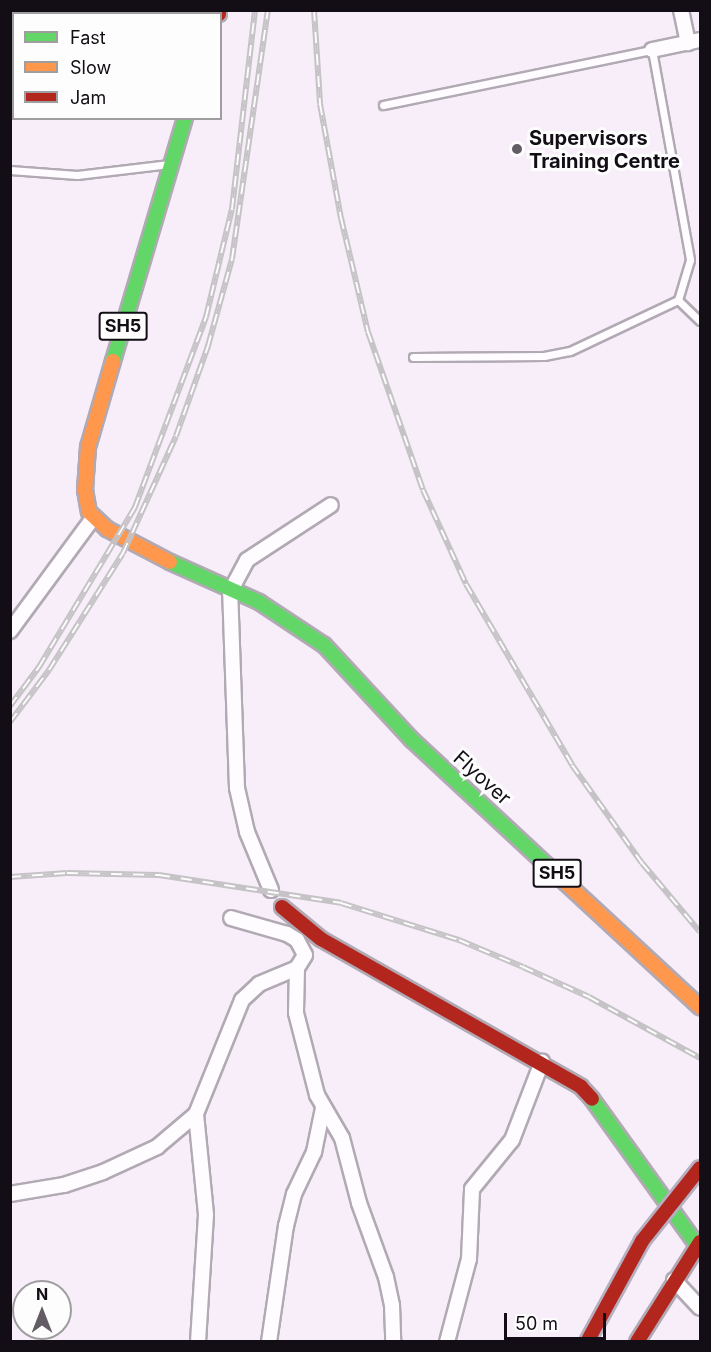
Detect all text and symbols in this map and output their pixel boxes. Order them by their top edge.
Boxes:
legend [12,12,222,120]
text: Fast [70,27,106,48]
text: Slow [70,57,111,78]
text: Jam [70,87,106,108]
place label: Supervisors Training Centre [529,126,680,173]
marker: Supervisors Training Centre [510,142,524,156]
road number: SH5 [98,311,148,341]
street label: Flyover [448,746,516,810]
road number: SH5 [532,858,582,888]
north arrow [12,1280,72,1340]
text: N [36,1284,48,1304]
scale bar [507,1301,609,1339]
text: 50 m [515,1313,558,1334]

